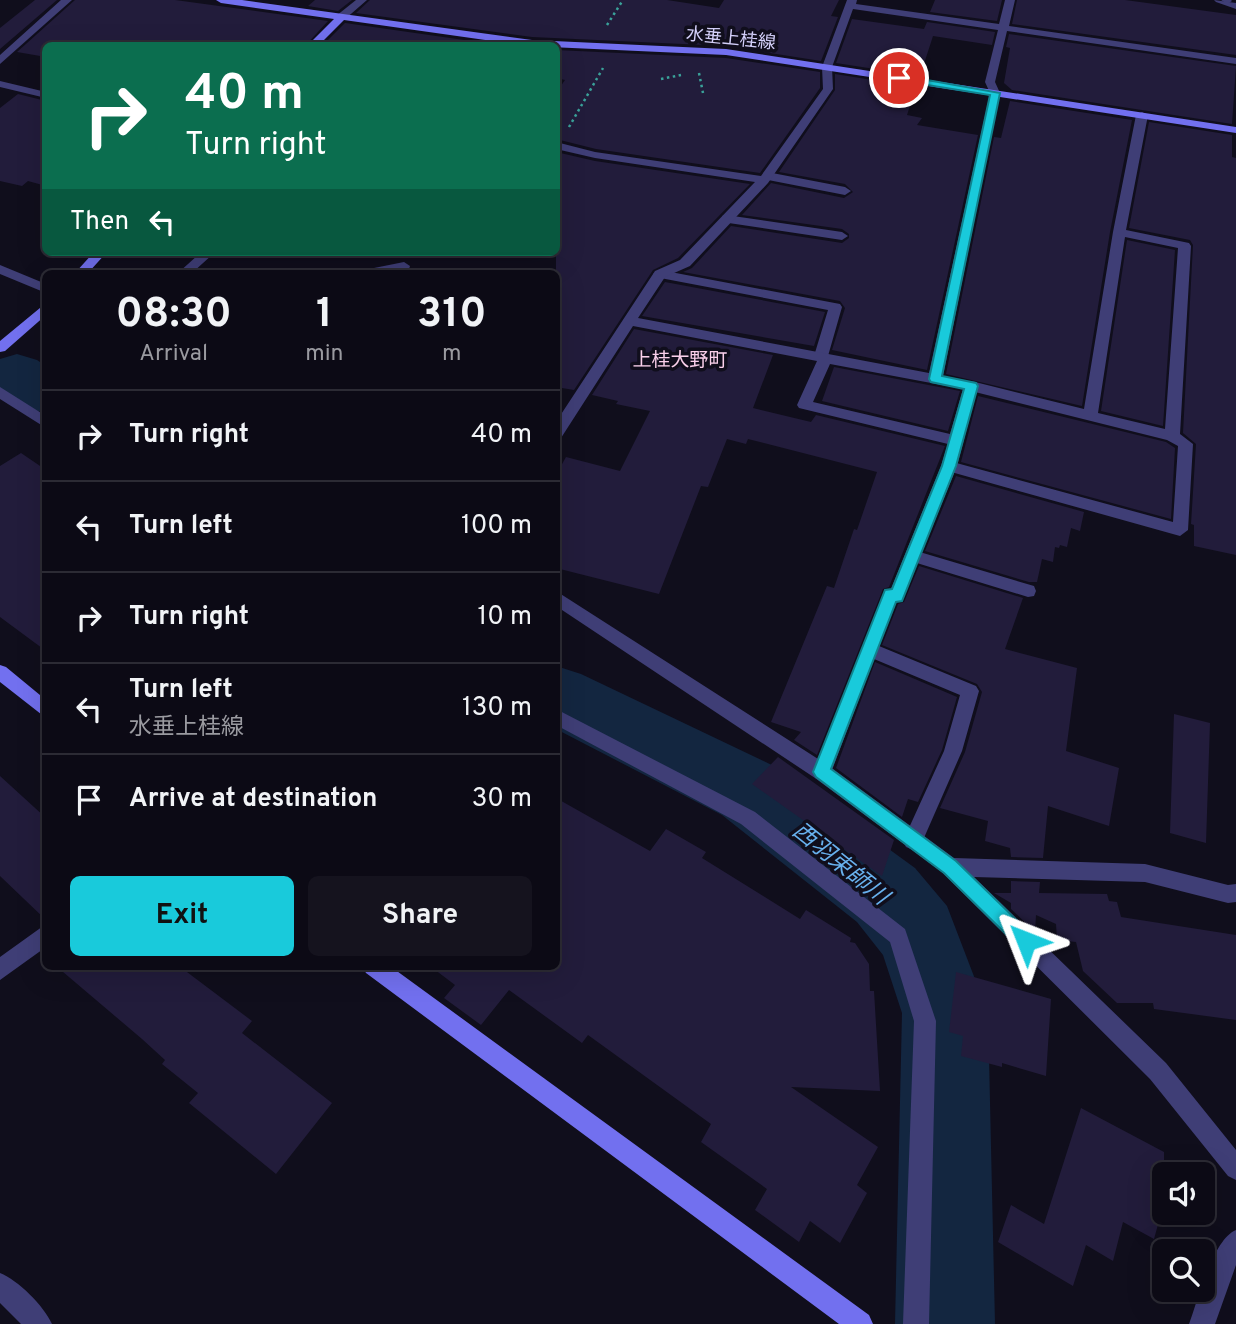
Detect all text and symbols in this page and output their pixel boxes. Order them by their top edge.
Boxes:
street label: 水垂上桂線 [685,23,777,56]
pin [869,48,929,108]
icon: arrive [880,59,918,97]
text: 40 m [185,65,304,127]
icon: right [70,70,161,161]
text: Turn right [185,126,327,166]
icon: left [143,203,181,241]
text: Then [70,206,129,239]
text: 08:30 [115,289,232,342]
text: 1 [316,289,333,342]
text: 310 [417,289,487,342]
text: Arrival [139,340,208,369]
text: min [305,340,344,369]
text: m [442,340,462,369]
district label: 上桂大野町 [632,349,728,373]
icon: right [70,417,108,455]
text: Turn right [129,419,249,452]
text: 40 m [471,419,532,452]
icon: left [70,508,108,546]
text: Turn left [129,510,233,543]
text: 100 m [461,510,532,543]
icon: right [70,599,108,637]
text: Turn right [129,601,249,634]
text: 10 m [477,601,532,634]
text: Turn left [129,674,233,707]
icon: left [70,690,108,728]
text: 130 m [462,692,532,725]
text: 水垂上桂線 [129,714,244,743]
icon: arrive [70,781,108,819]
text: Arrive at destination [129,783,377,816]
text: 30 m [472,783,532,816]
water label: 西羽束師川 [786,817,896,914]
button: Exit [70,876,294,956]
button: Share [308,876,532,956]
position arrow [989,904,1063,978]
map controls [1152,1162,1215,1302]
button: sound [1152,1162,1215,1225]
button: search [1152,1239,1215,1302]

